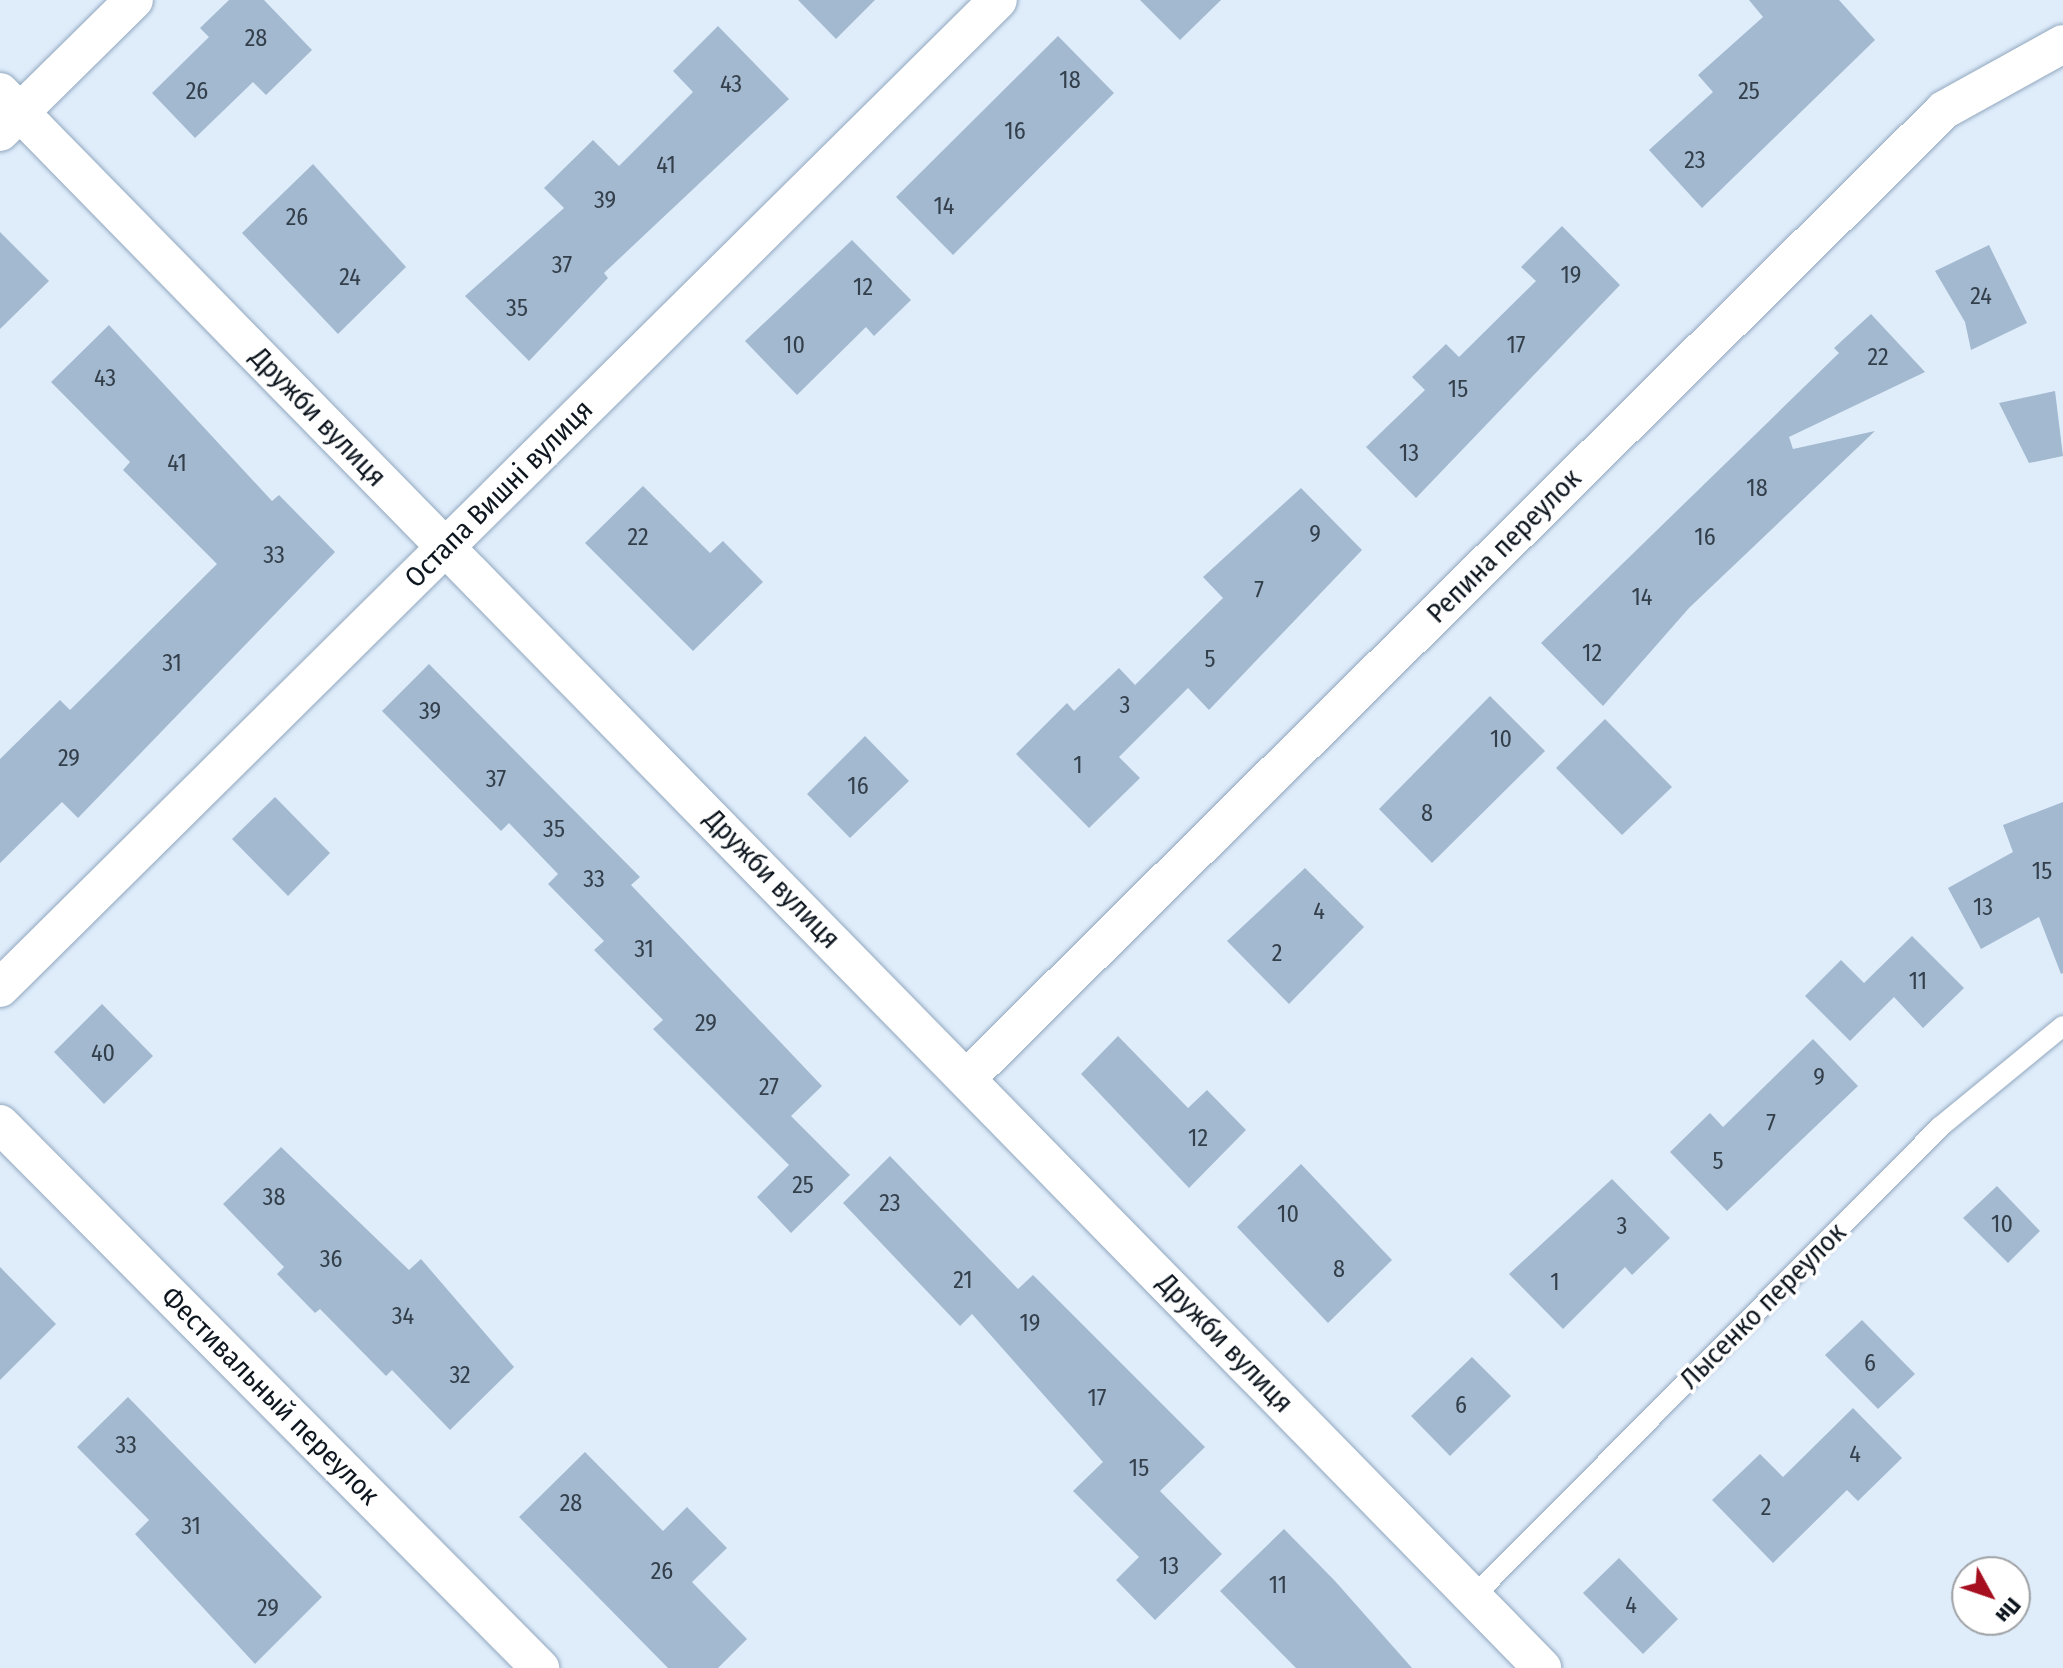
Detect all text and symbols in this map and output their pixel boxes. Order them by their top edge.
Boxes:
house number: 28 [245,25,267,53]
house number: 18 [1059,67,1081,95]
house number: 43 [720,71,742,99]
house number: 26 [186,78,208,106]
house number: 25 [1738,78,1760,106]
house number: 16 [1004,118,1026,146]
house number: 23 [1684,147,1706,175]
house number: 41 [656,152,676,180]
house number: 39 [594,187,616,215]
house number: 14 [934,193,954,221]
house number: 26 [286,204,308,232]
house number: 37 [552,252,572,280]
house number: 19 [1560,262,1582,290]
house number: 24 [339,264,361,292]
house number: 12 [853,274,873,302]
house number: 24 [1970,283,1992,311]
house number: 35 [506,295,528,323]
house number: 10 [783,332,805,360]
house number: 17 [1506,332,1526,360]
street label: Дружби вулиця [243,340,393,494]
house number: 22 [1867,344,1889,372]
house number: 43 [94,365,116,393]
house number: 15 [1448,376,1468,404]
street label: Остапа Вишні вулиця [398,393,600,595]
house number: 13 [1399,440,1419,468]
house number: 41 [167,450,187,478]
street label: Репина переулок [1420,462,1588,630]
house number: 18 [1746,475,1768,503]
house number: 9 [1309,521,1321,549]
house number: 22 [627,524,649,552]
house number: 16 [1694,524,1716,552]
house number: 33 [263,542,285,570]
house number: 7 [1254,577,1264,605]
house number: 14 [1632,584,1652,612]
house number: 12 [1582,640,1602,668]
house number: 5 [1204,646,1216,674]
house number: 31 [162,650,182,678]
house number: 3 [1120,692,1130,720]
house number: 39 [419,698,441,726]
house number: 10 [1490,726,1512,754]
house number: 29 [58,745,80,773]
house number: 1 [1073,752,1083,780]
house number: 37 [486,766,506,794]
house number: 16 [847,773,869,801]
house number: 8 [1421,800,1433,828]
street label: Дружби вулиця [697,802,847,956]
house number: 35 [543,816,565,844]
house number: 15 [2032,858,2052,886]
house number: 33 [583,866,605,894]
house number: 13 [1973,894,1993,922]
house number: 4 [1313,898,1325,926]
house number: 31 [634,936,654,964]
house number: 2 [1272,940,1282,968]
house number: 11 [1909,968,1927,996]
house number: 29 [695,1010,717,1038]
house number: 40 [91,1040,115,1068]
house number: 9 [1813,1064,1825,1092]
house number: 27 [759,1074,779,1102]
house number: 7 [1766,1110,1776,1138]
house number: 12 [1188,1125,1208,1153]
house number: 5 [1712,1148,1724,1176]
house number: 25 [792,1172,814,1200]
house number: 38 [263,1184,285,1212]
house number: 23 [879,1190,901,1218]
house number: 10 [1277,1201,1299,1229]
house number: 10 [1991,1211,2013,1239]
house number: 3 [1617,1213,1627,1241]
street label: Лысенко переулок [1673,1216,1853,1396]
house number: 36 [320,1246,342,1274]
house number: 8 [1333,1256,1345,1284]
street label: Дружби вулиця [1150,1266,1300,1420]
house number: 21 [953,1267,973,1295]
house number: 1 [1550,1269,1560,1297]
street label: Фестивальный переулок [154,1280,386,1512]
house number: 34 [392,1303,414,1331]
house number: 19 [1019,1310,1041,1338]
house number: 6 [1864,1350,1876,1378]
house number: 32 [449,1362,471,1390]
house number: 17 [1087,1385,1107,1413]
house number: 6 [1455,1392,1467,1420]
house number: 33 [115,1432,137,1460]
house number: 4 [1849,1441,1861,1469]
house number: 15 [1129,1455,1149,1483]
house number: 28 [560,1490,582,1518]
house number: 2 [1761,1494,1771,1522]
house number: 31 [181,1513,201,1541]
house number: 13 [1159,1553,1179,1581]
north arrow [1951,1556,2031,1636]
house number: 26 [651,1558,673,1586]
house number: 11 [1269,1572,1287,1600]
house number: 4 [1625,1592,1637,1620]
text: Пн [1990,1592,2027,1629]
house number: 29 [257,1595,279,1623]

